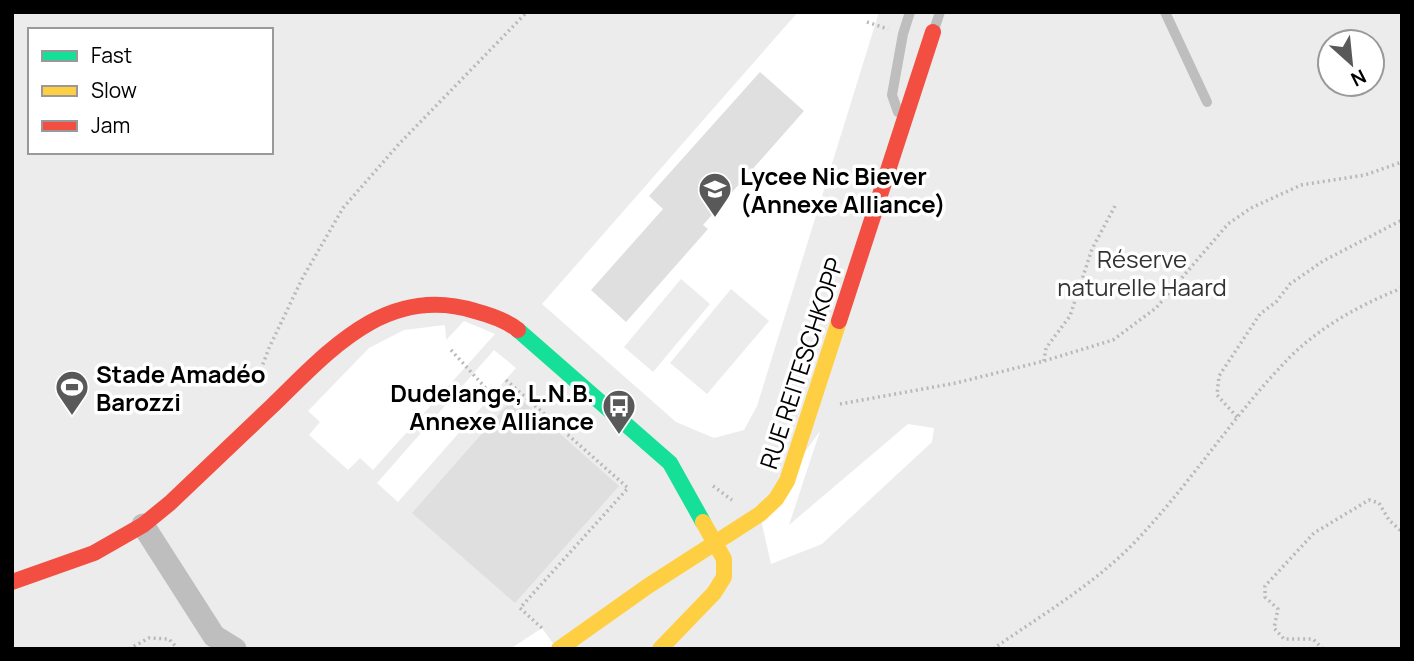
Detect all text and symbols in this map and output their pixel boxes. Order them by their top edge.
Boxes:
legend [28,28,273,154]
north arrow [1316,28,1386,98]
text: Fast [91,41,132,69]
text: N [1347,63,1371,93]
text: Slow [91,76,137,104]
text: Jam [91,111,130,139]
place label: Lycee Nic Biever (Annexe Alliance) [740,159,946,220]
school or university icon: Lycee Nic Biever (Annexe Alliance) [696,170,734,219]
park label: Réserve naturelle Haard [1057,242,1227,303]
street label: RUE REITESCHKOPP [751,253,851,473]
place label: Stade Amadéo Barozzi [96,357,266,418]
sports icon: Stade Amadéo Barozzi [53,368,91,417]
place label: Dudelange, L.N.B. Annexe Alliance [390,376,594,437]
bus stop icon: Dudelange, L.N.B. Annexe Alliance [600,387,638,436]

